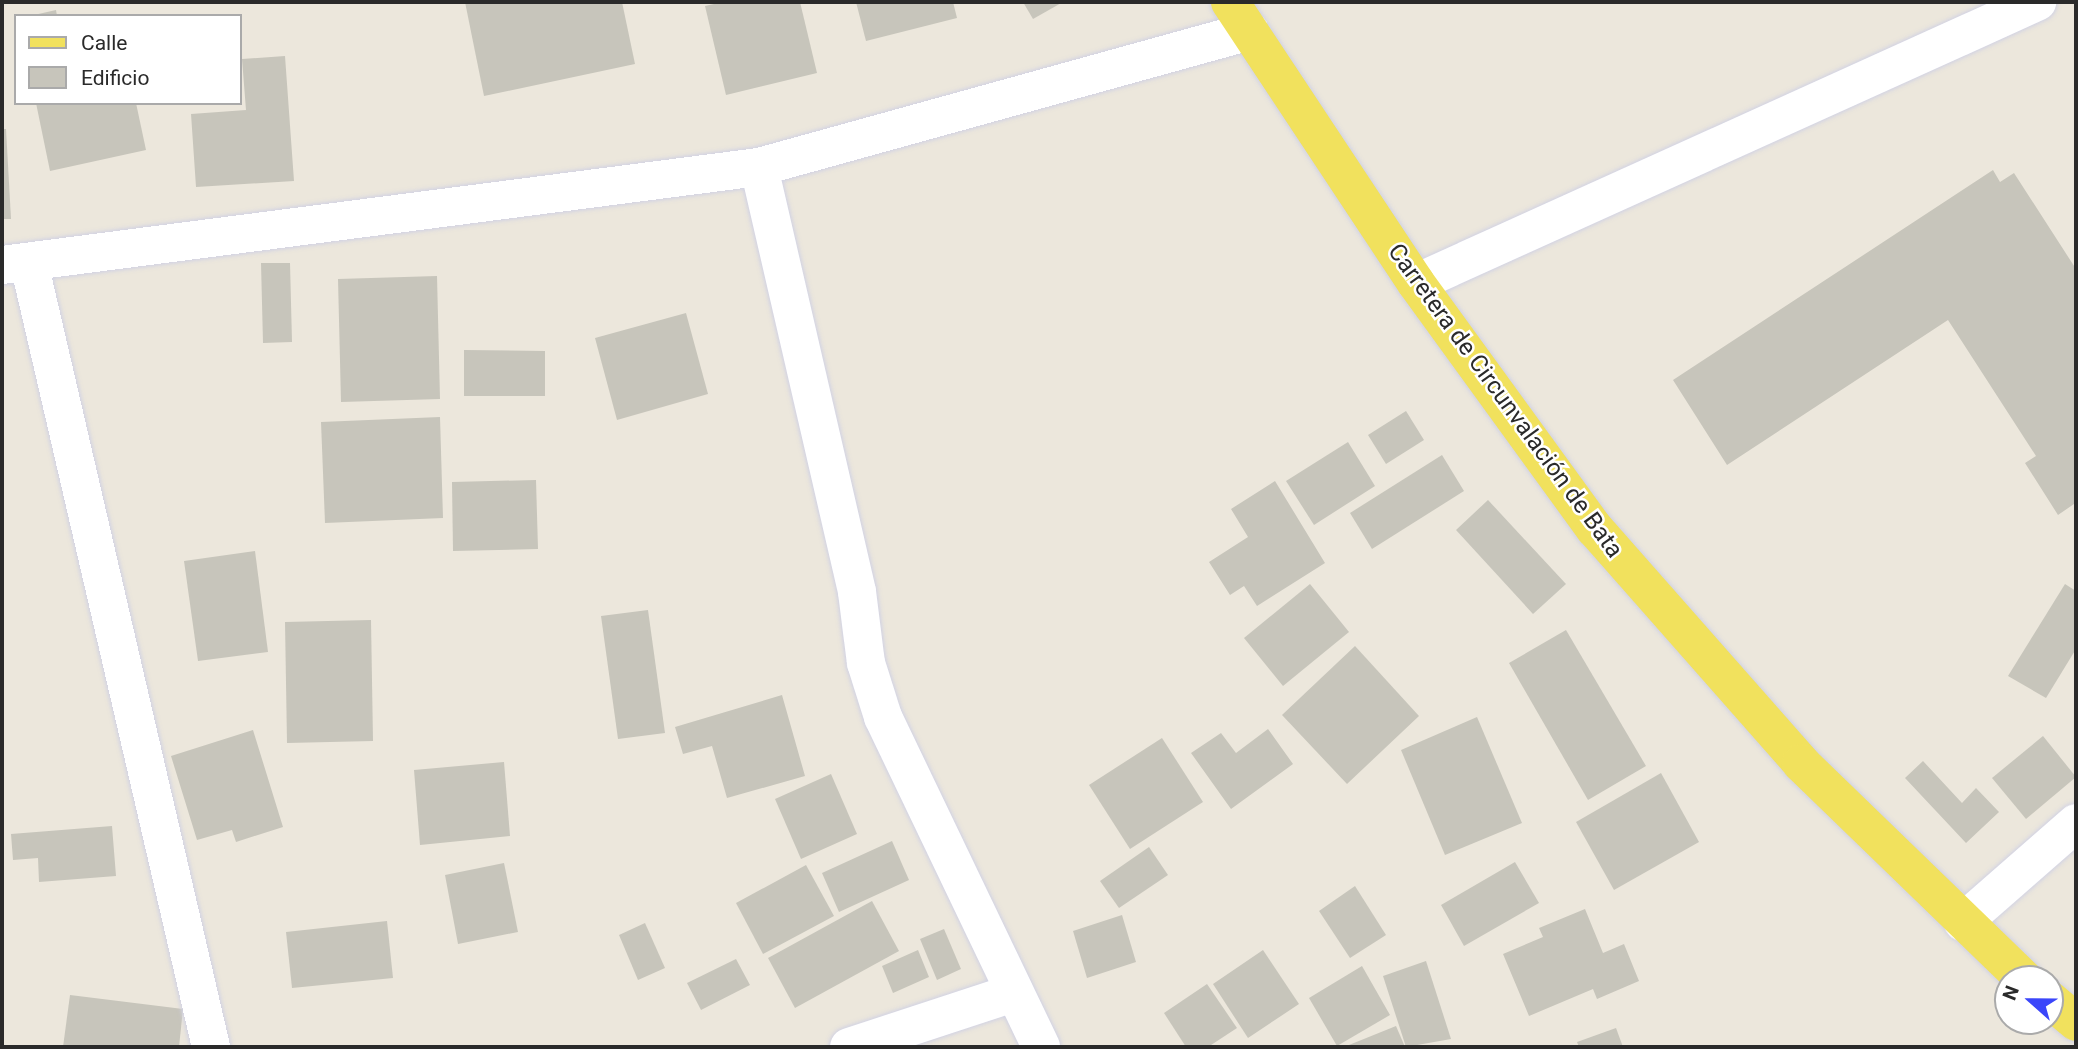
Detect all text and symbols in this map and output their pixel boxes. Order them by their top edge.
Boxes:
legend [14,14,242,105]
text: Calle [81,31,127,55]
text: Edificio [81,66,149,90]
street label: Carretera de Circunvalación de Bata [1381,238,1629,564]
north arrow [1994,965,2064,1035]
text: N [1998,983,2024,1003]

